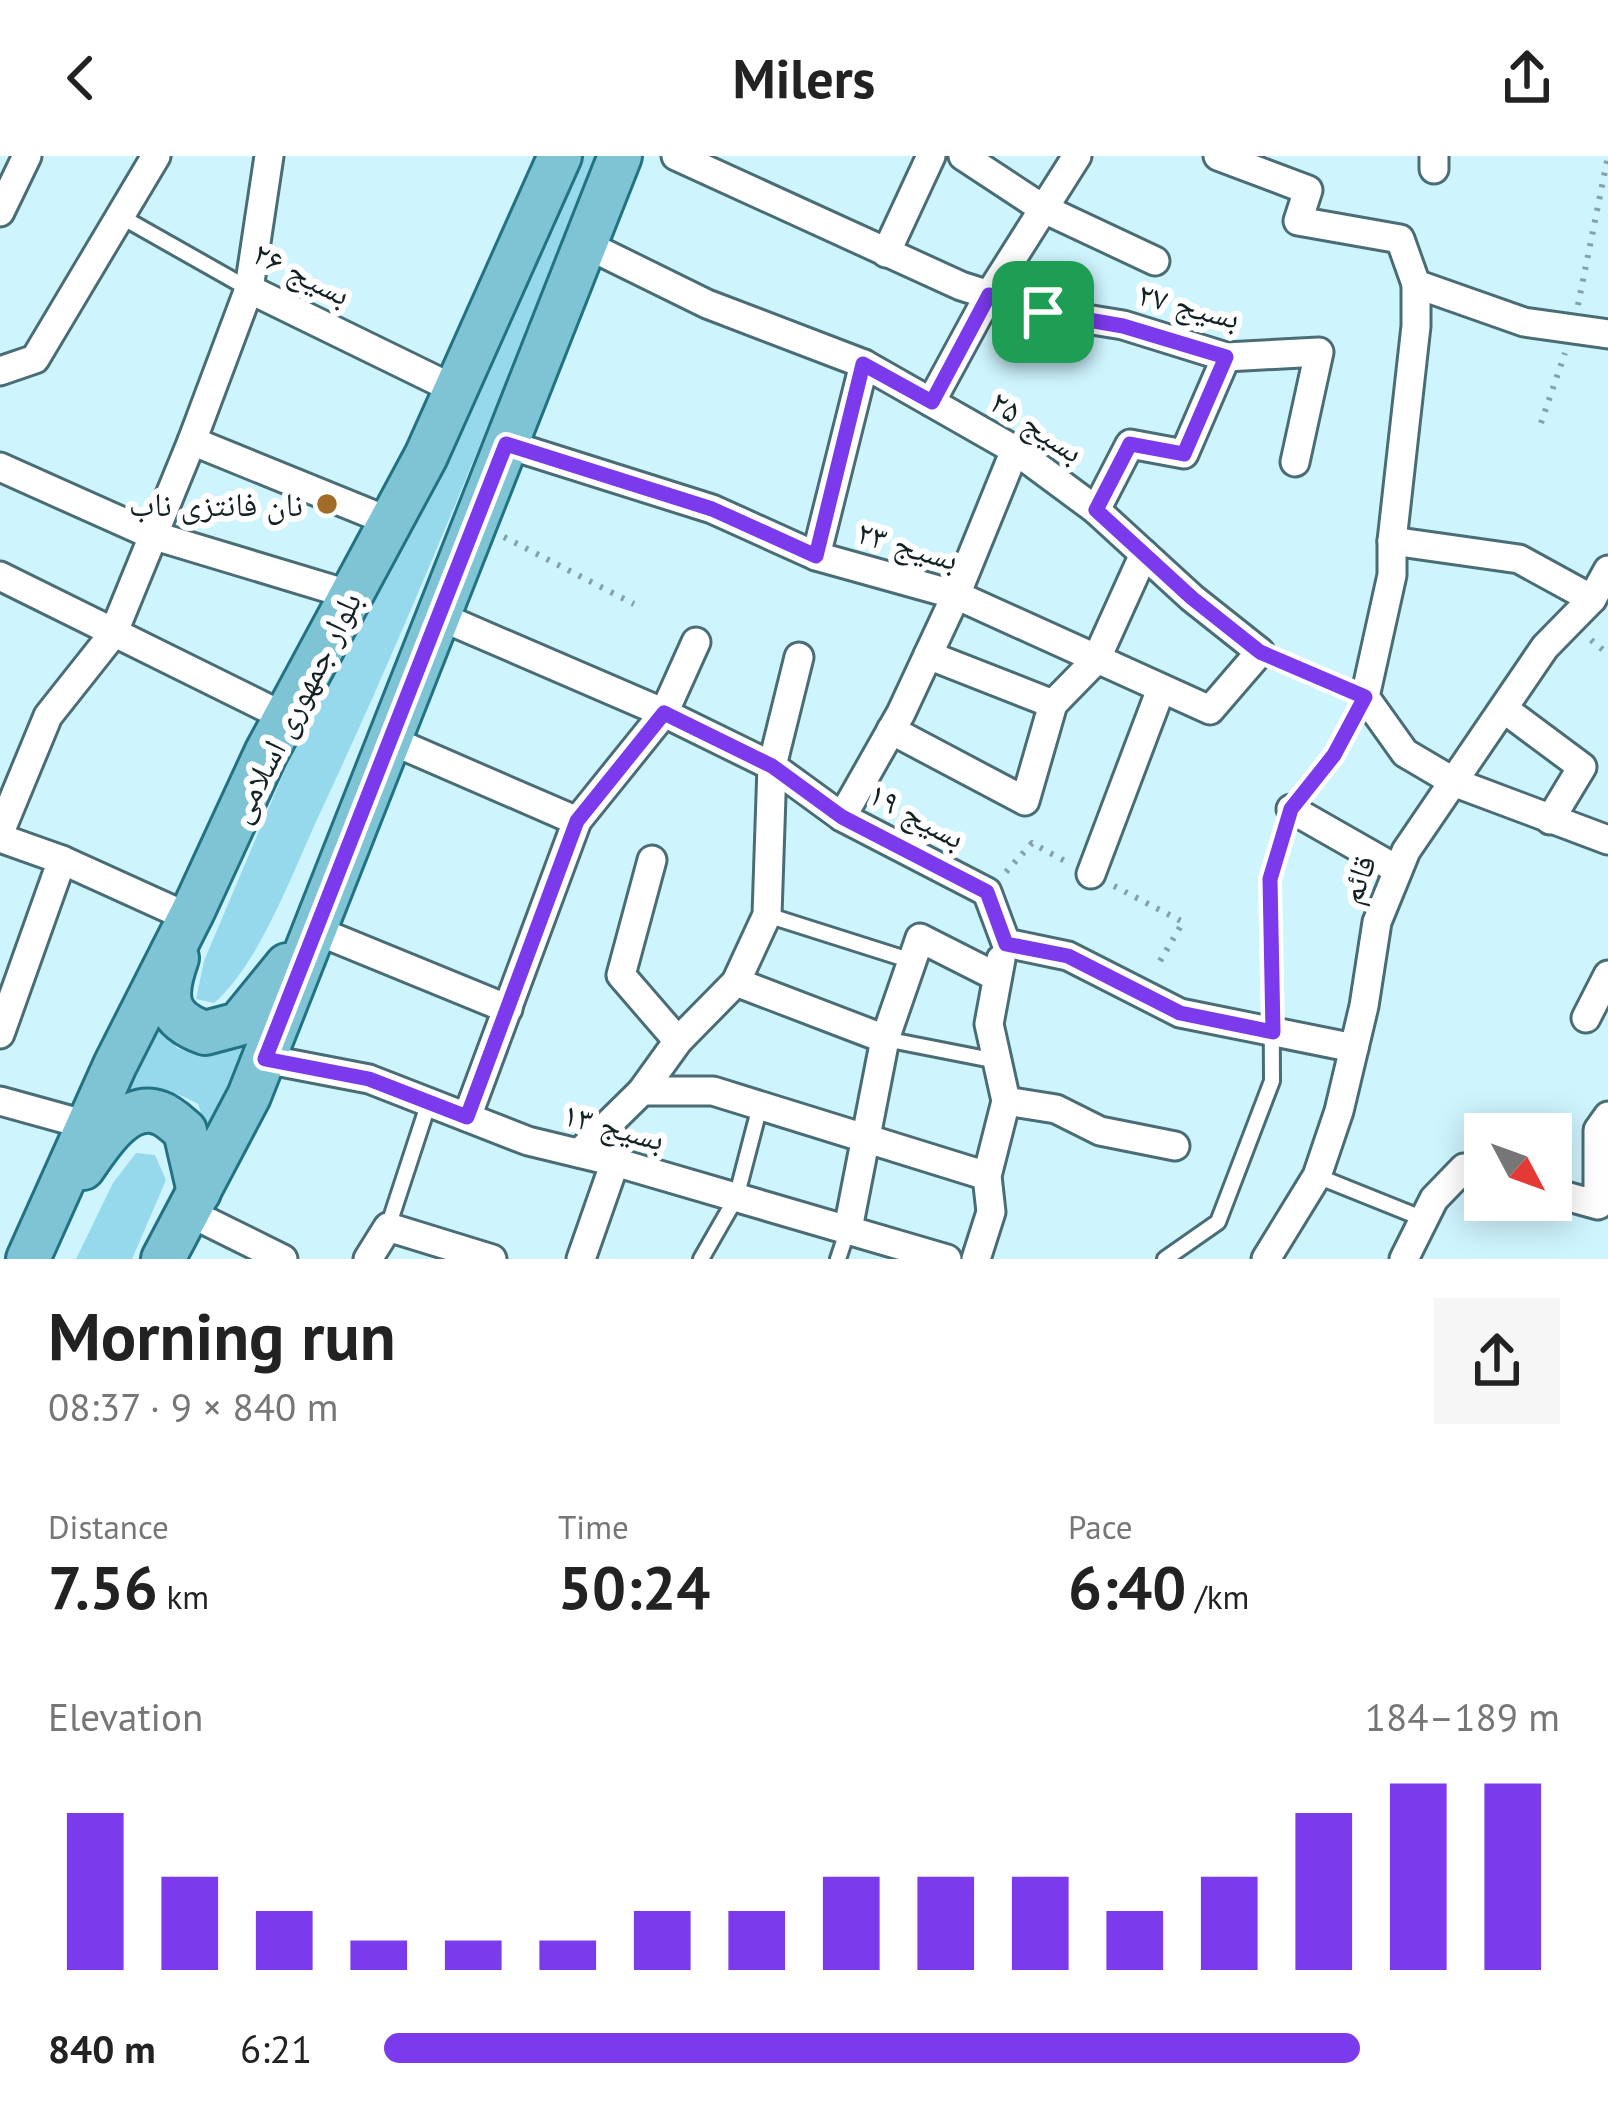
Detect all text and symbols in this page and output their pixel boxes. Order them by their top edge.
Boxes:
text: Milers [733,43,875,113]
icon: back [48,45,114,111]
icon: share [1494,45,1560,111]
street label: بسیج ۲۶ [246,231,358,315]
pin [992,261,1094,363]
street label: بسیج ۲۷ [1134,271,1244,339]
icon: arrive [1010,279,1076,345]
street label: بسیج ۲۵ [982,379,1092,473]
place label: نان فانتزی ناب [129,482,303,525]
marker: نان فانتزی ناب [314,491,340,517]
street label: بسیج ۲۳ [852,510,964,580]
street label: بلوار جمهوری اسلامی [217,584,370,830]
street label: بسیج ۱۹ [861,771,973,859]
street label: قائم [1328,848,1387,910]
street label: بسیج ۱۳ [558,1091,670,1161]
north arrow [1464,1113,1572,1221]
map controls [1464,1113,1572,1221]
text: Morning run [48,1293,396,1378]
button: share [1434,1298,1560,1424]
text: 08:37 · 9 × 840 m [48,1381,338,1432]
text: Distance [48,1505,169,1548]
text: Time [558,1505,629,1548]
text: Pace [1068,1505,1133,1548]
text: 7.56 [48,1548,158,1626]
text: 50:24 [558,1548,710,1626]
text: 6:40 [1068,1548,1186,1626]
text: km [158,1575,209,1618]
text: /km [1186,1575,1249,1618]
text: Elevation [48,1691,203,1742]
text: 184–189 m [1365,1691,1560,1742]
text: 840 m [48,2023,156,2074]
text: 6:21 [240,2023,312,2074]

